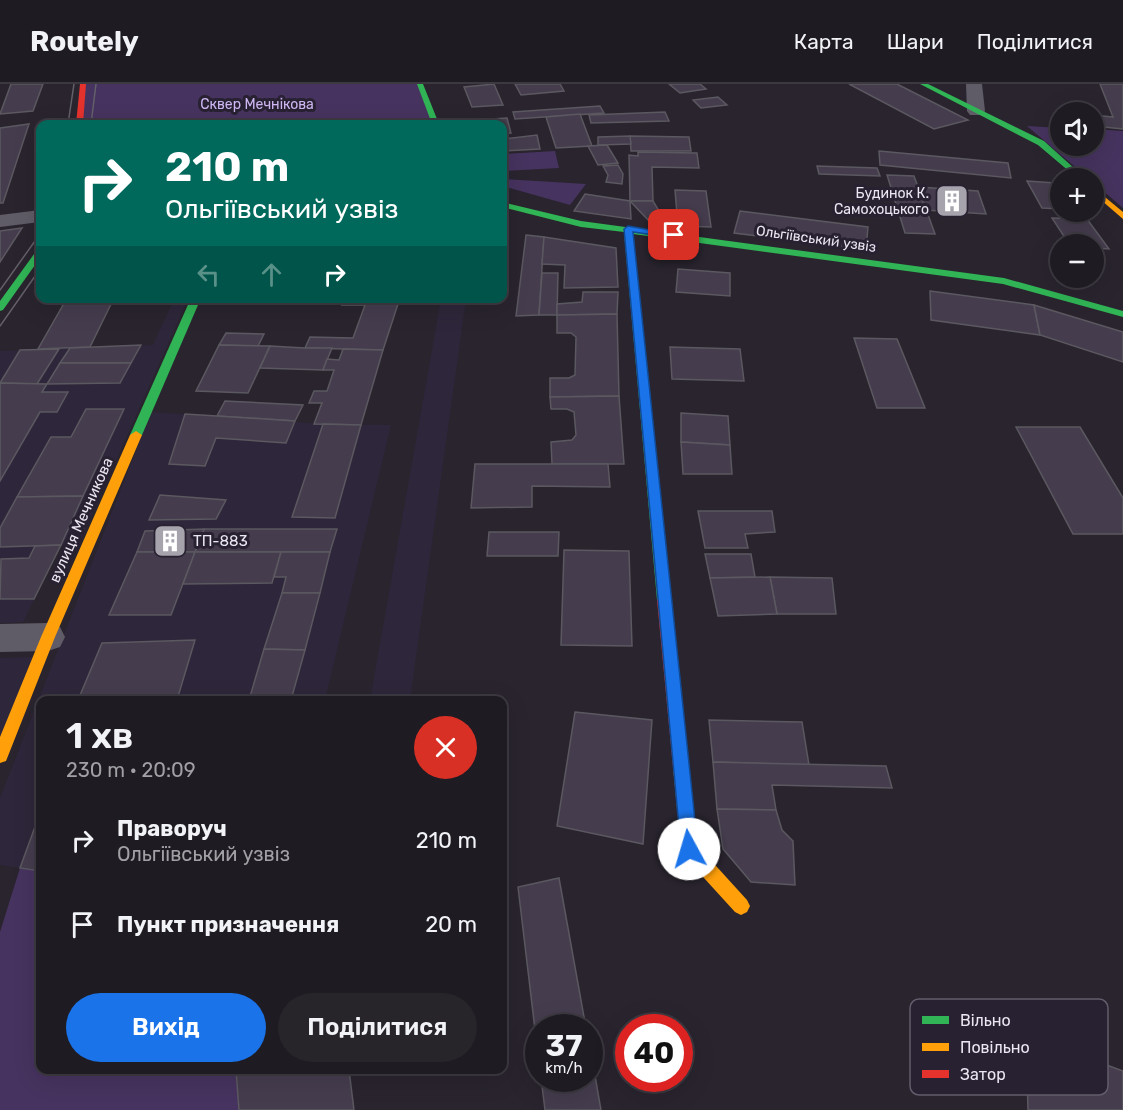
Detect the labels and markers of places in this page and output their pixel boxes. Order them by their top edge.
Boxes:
building icon: Будинок К. Самохоцького [934,183,970,219]
place label: Будинок К. Самохоцького [834,185,929,218]
pin [648,209,699,260]
building icon: ТП-883 [152,523,188,559]
place label: ТП-883 [193,532,248,550]

